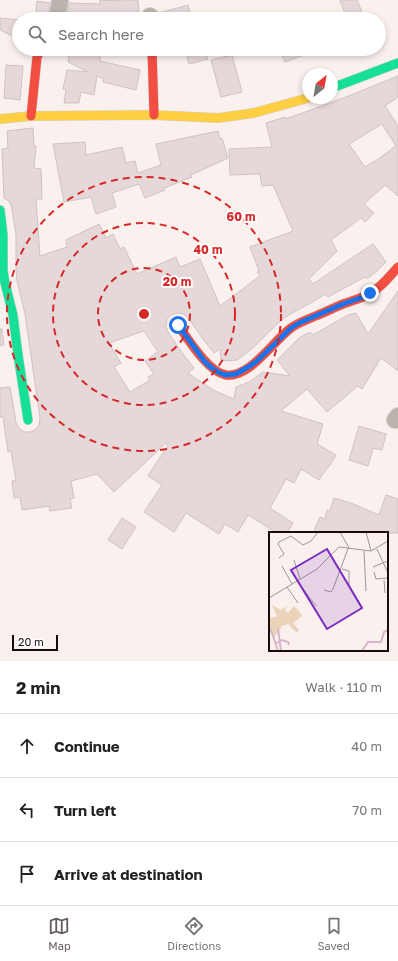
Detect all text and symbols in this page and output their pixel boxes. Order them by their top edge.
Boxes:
search box [12,12,386,56]
icon: search [26,23,48,45]
text: Search here [58,25,144,43]
north arrow [302,68,338,104]
text: 60 m [227,209,255,224]
text: 40 m [194,242,222,257]
text: 20 m [163,274,191,289]
route end [361,284,379,302]
centre of rings [137,307,151,321]
route start [169,316,187,334]
inset map [269,532,388,651]
scale bar [12,633,58,652]
text: 20 m [18,635,44,648]
text: 2 min [16,677,60,698]
text: Walk · 110 m [305,679,382,695]
icon: ahead [16,735,38,757]
text: Continue [54,737,120,755]
text: 40 m [351,738,382,754]
icon: left [16,799,38,821]
text: Turn left [54,801,116,819]
text: 70 m [352,802,382,818]
icon: arrive [16,863,38,885]
text: Arrive at destination [54,865,203,883]
tab: Map [48,915,71,952]
tab: Directions [167,915,221,952]
tab: Saved [318,915,350,952]

